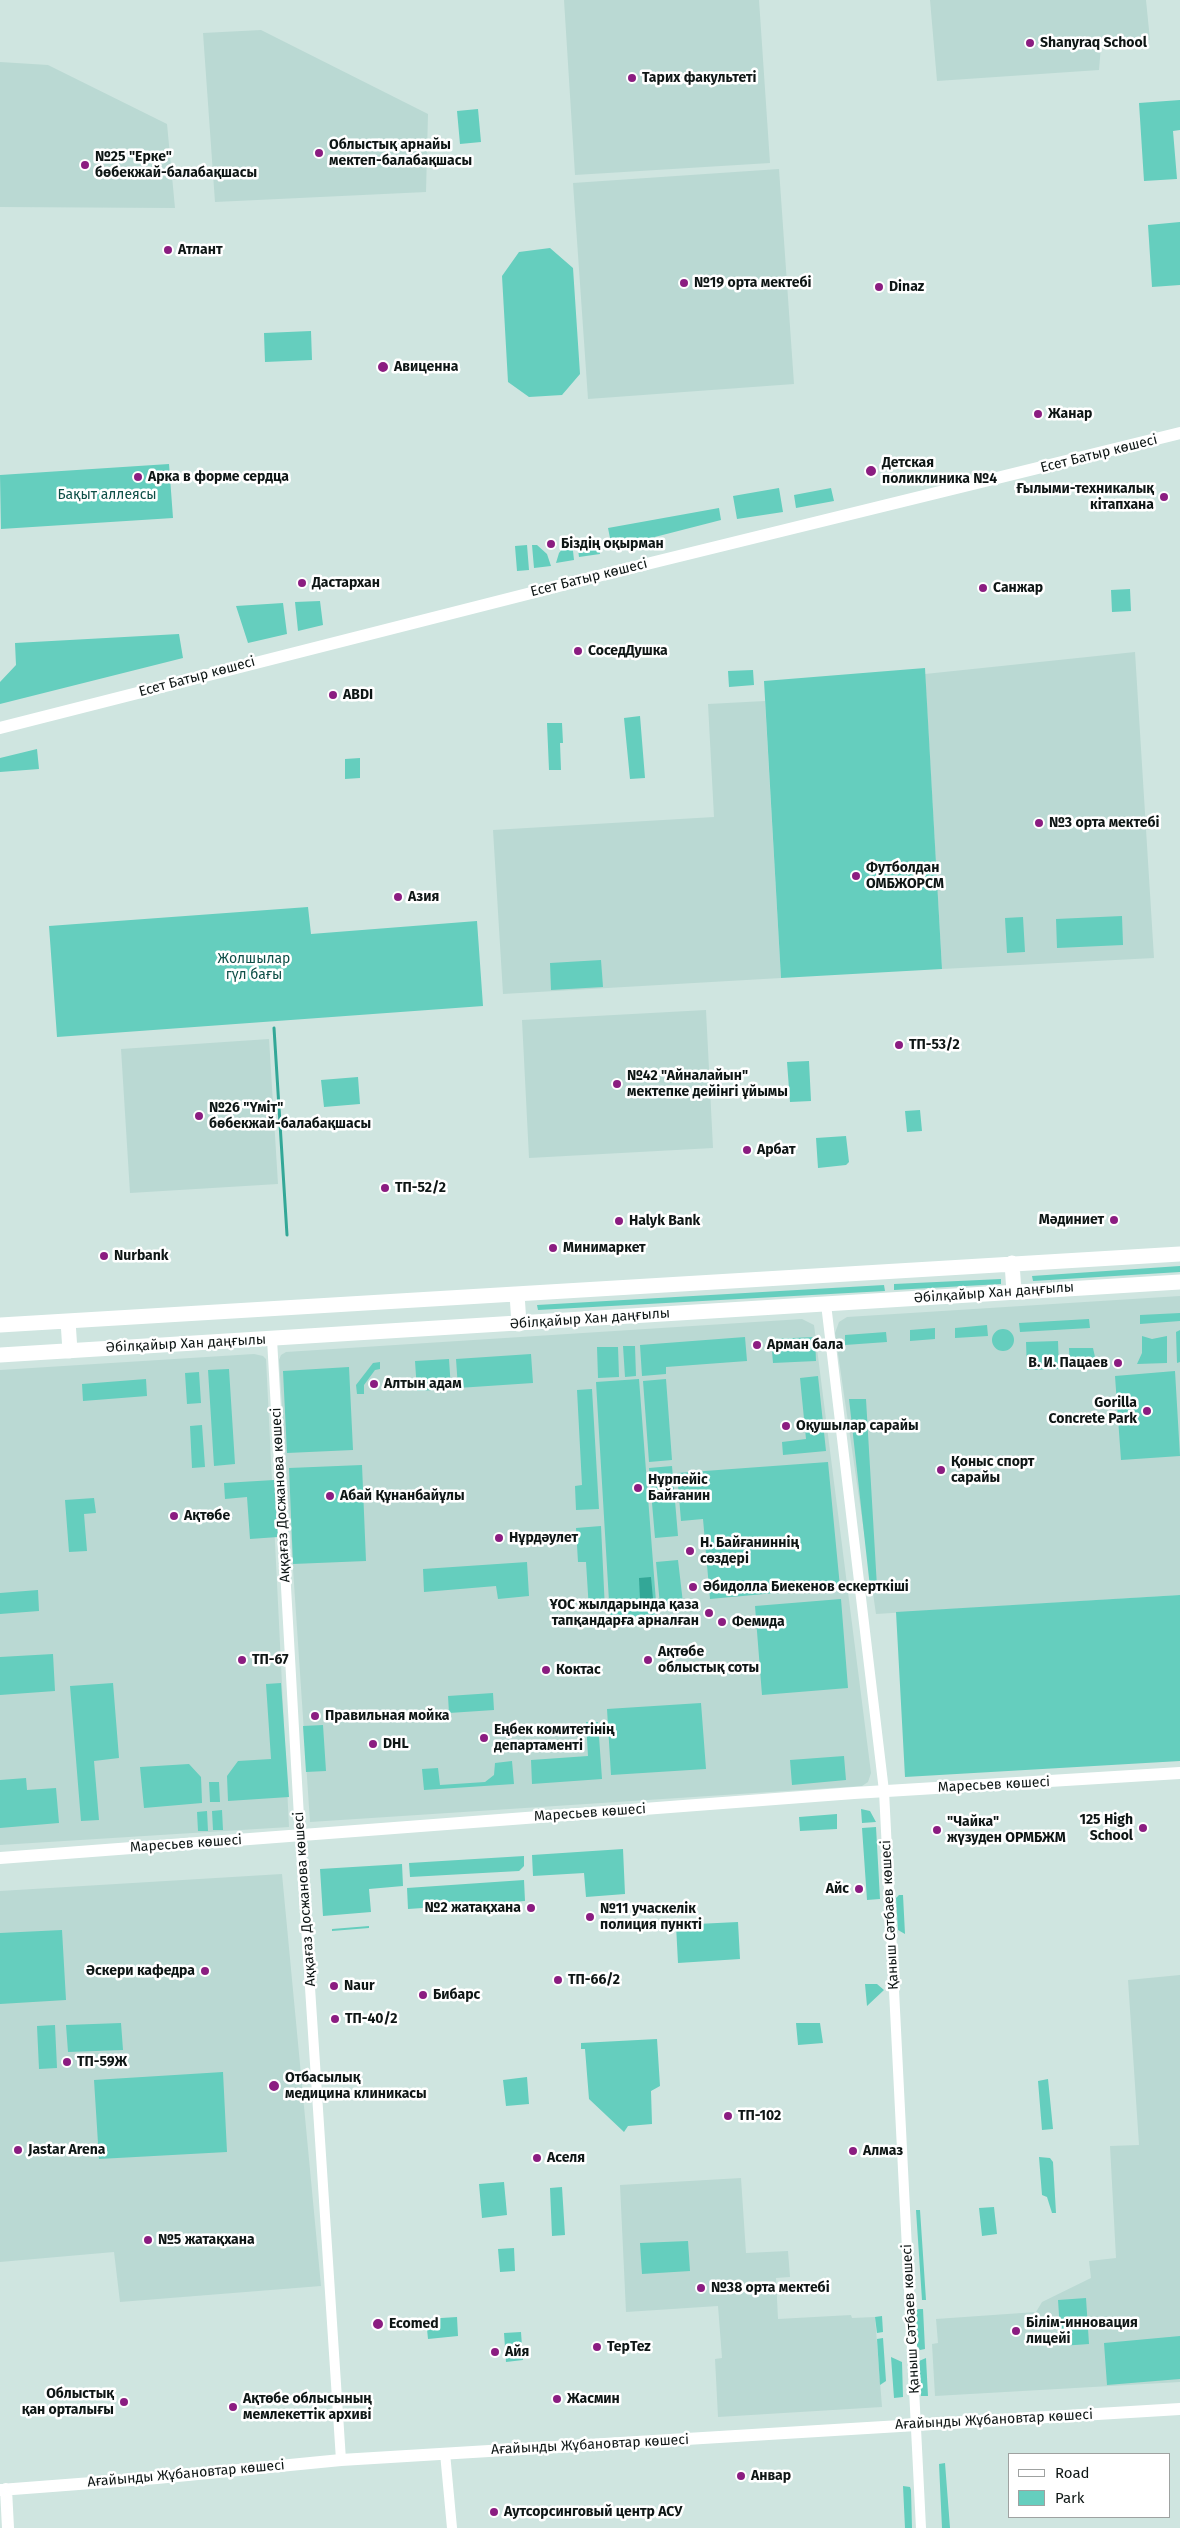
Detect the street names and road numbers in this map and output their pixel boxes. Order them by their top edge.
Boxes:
street label: Есет Батыр көшесі [1039,431,1159,477]
street label: Есет Батыр көшесі [529,555,649,601]
street label: Есет Батыр көшесі [137,653,257,701]
street label: Әбілқайыр Хан даңғылы [913,1279,1075,1307]
street label: Әбілқайыр Хан даңғылы [509,1305,671,1333]
street label: Әбілқайыр Хан даңғылы [105,1331,267,1357]
street label: Аққағаз Досжанова көшесі [268,1407,294,1583]
street label: Маресьев көшесі [937,1774,1051,1796]
street label: Маресьев көшесі [533,1801,647,1825]
street label: Аққағаз Досжанова көшесі [291,1811,319,1987]
street label: Маресьев көшесі [129,1832,243,1856]
street label: Қаныш Сәтбаев көшесі [878,1840,902,1990]
street label: Қаныш Сәтбаев көшесі [899,2244,923,2394]
street label: Ағайынды Жұбановтар көшесі [895,2406,1093,2434]
street label: Ағайынды Жұбановтар көшесі [491,2431,689,2459]
street label: Ағайынды Жұбановтар көшесі [87,2457,285,2491]

